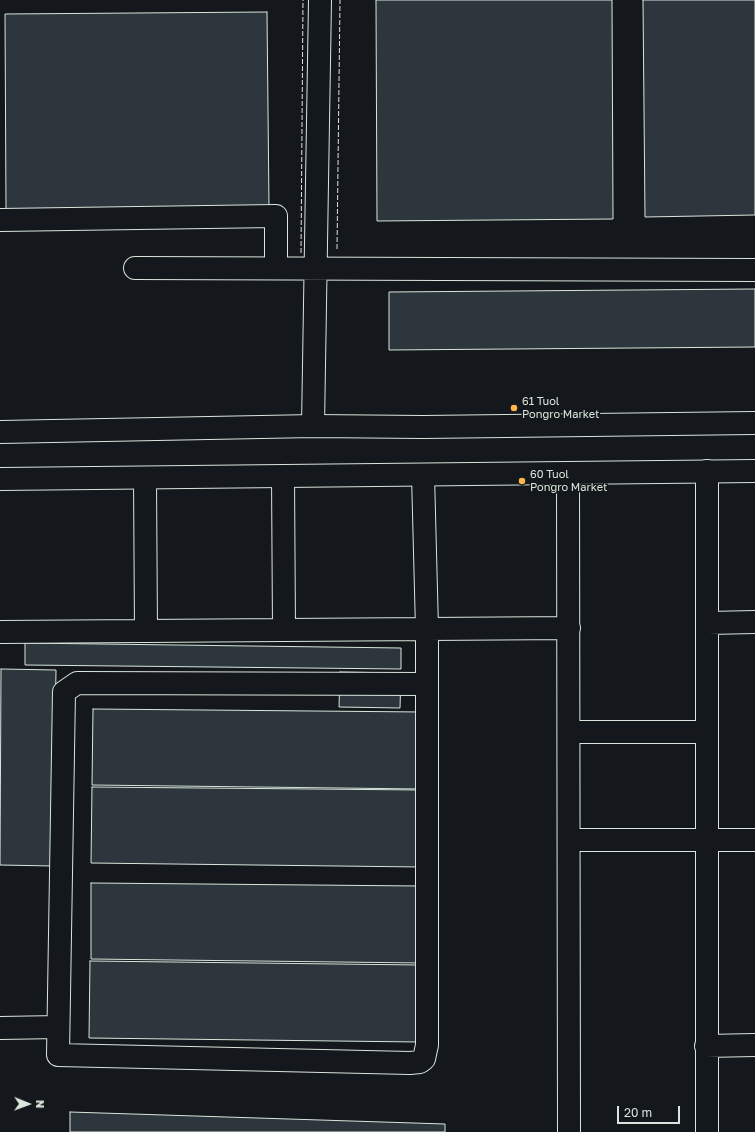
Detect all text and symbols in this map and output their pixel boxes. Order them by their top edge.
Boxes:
place label: 61 Tuol Pongro Market [522,395,599,421]
marker: 61 Tuol Pongro Market [509,403,519,413]
place label: 60 Tuol Pongro Market [530,468,607,494]
marker: 60 Tuol Pongro Market [517,476,527,486]
north arrow [8,1084,48,1124]
scale bar [619,1098,682,1124]
text: N [34,1100,47,1109]
text: 20 m [624,1105,652,1120]

